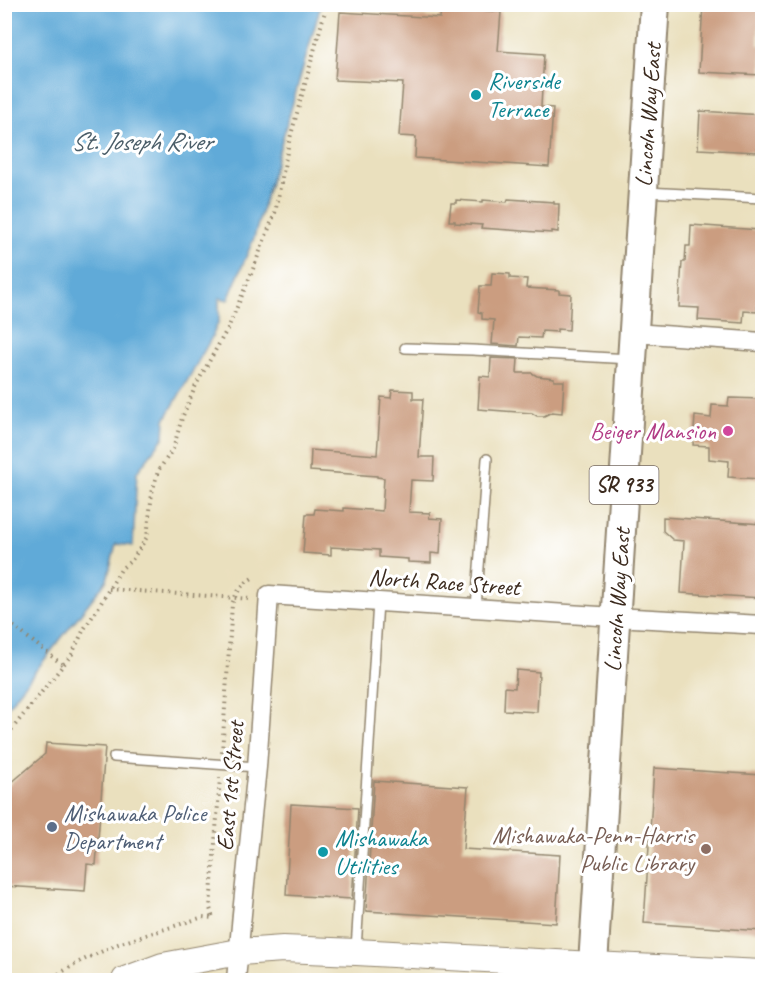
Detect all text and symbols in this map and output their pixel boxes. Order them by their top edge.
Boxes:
street label: Lincoln Way East [628,40,668,188]
place label: Riverside Terrace [488,66,562,124]
marker: Riverside Terrace [469,88,483,102]
water label: St. Joseph River [71,125,215,158]
place label: Beiger Mansion [590,416,716,446]
marker: Beiger Mansion [721,424,735,438]
road number: SR 933 [590,466,658,504]
street label: Lincoln Way East [597,525,637,673]
street label: North Race Street [368,562,522,602]
street label: East 1st Street [209,718,251,852]
place label: Mishawaka Police Department [64,798,208,856]
marker: Mishawaka Police Department [45,820,59,834]
place label: Mishawaka-Penn-Harris Public Library [492,820,696,878]
place label: Mishawaka Utilities [335,823,429,881]
marker: Mishawaka-Penn-Harris Public Library [699,842,713,856]
marker: Mishawaka Utilities [316,845,330,859]

